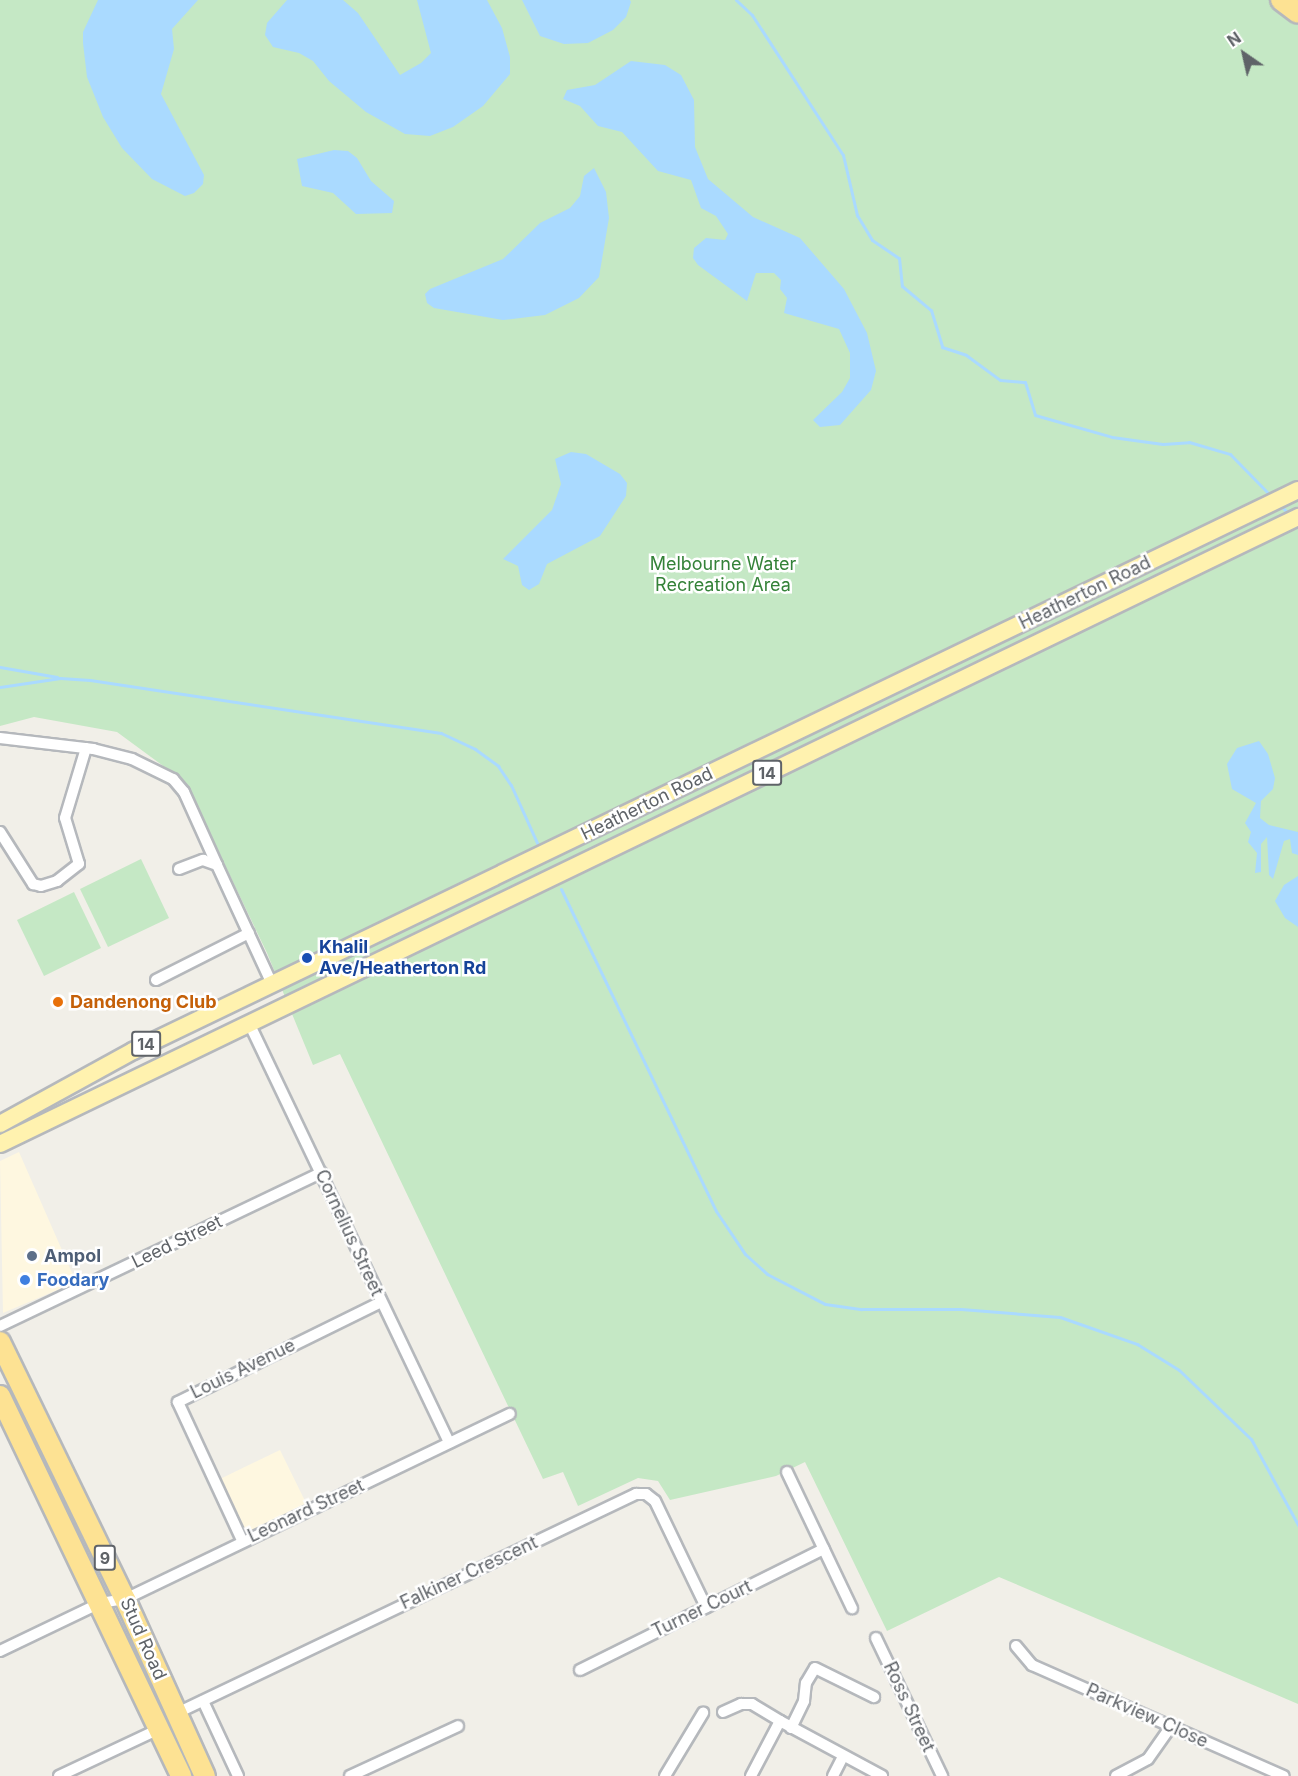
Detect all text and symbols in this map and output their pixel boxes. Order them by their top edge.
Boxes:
north arrow [1214,24,1274,84]
text: N [1223,27,1245,51]
street label: Heatherton Road [1016,552,1154,634]
park label: Melbourne Water Recreation Area [650,554,796,596]
road number: 14 [752,760,782,786]
street label: Heatherton Road [578,763,716,845]
place label: Khalil Ave/Heatherton Rd [319,937,486,980]
marker: Khalil Ave/Heatherton Rd [300,951,314,965]
place label: Dandenong Club [70,991,217,1013]
marker: Dandenong Club [51,995,65,1009]
road number: 14 [131,1031,161,1057]
street label: Cornelius Street [310,1166,388,1300]
street label: Leed Street [128,1211,226,1273]
place label: Ampol [44,1245,101,1267]
marker: Ampol [25,1249,39,1263]
place label: Foodary [37,1269,109,1291]
marker: Foodary [18,1273,32,1287]
street label: Louis Avenue [187,1334,299,1404]
street label: Leonard Street [245,1475,367,1547]
street label: Falkiner Crescent [397,1532,541,1614]
road number: 9 [93,1545,117,1571]
street label: Turner Court [649,1576,755,1642]
street label: Stud Road [115,1595,171,1683]
street label: Ross Street [879,1658,939,1756]
street label: Parkview Close [1083,1679,1211,1753]

